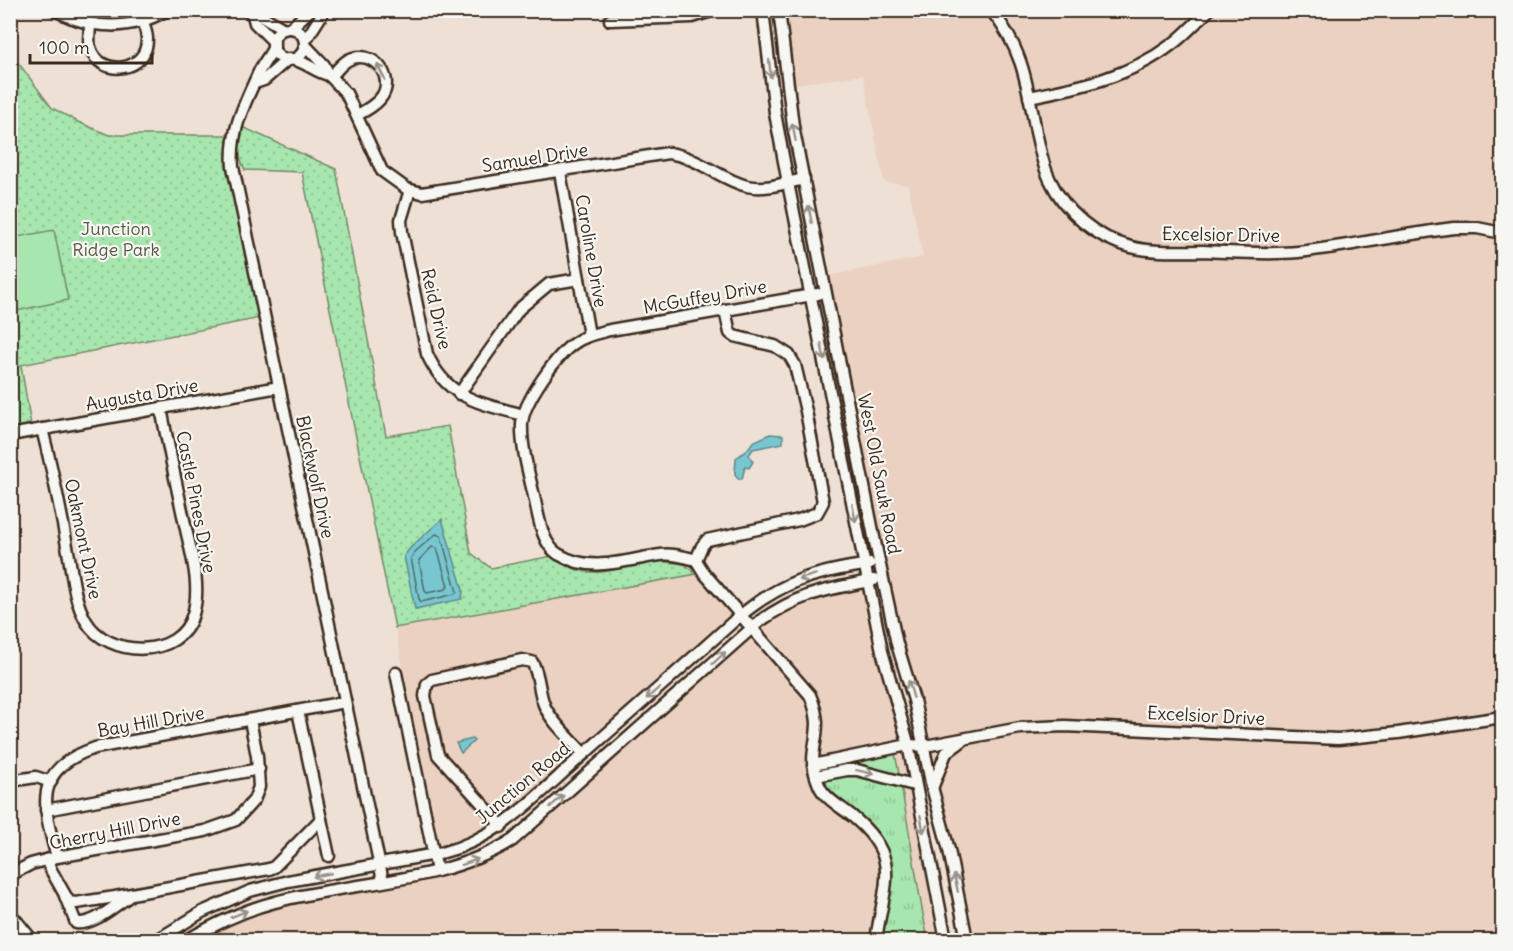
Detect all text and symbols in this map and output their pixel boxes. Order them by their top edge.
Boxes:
scale bar [30,27,152,65]
text: 100 m [39,36,90,59]
one-way arrow [765,58,776,78]
one-way arrow [375,63,387,81]
one-way arrow [788,123,799,142]
street label: Samuel Drive [480,138,590,177]
street label: Caroline Drive [570,193,613,309]
one-way arrow [804,205,816,224]
park label: Junction Ridge Park [72,217,160,261]
street label: Excelsior Drive [1162,222,1280,247]
street label: Reid Drive [416,266,457,352]
street label: McGuffey Drive [641,274,768,319]
one-way arrow [818,342,829,362]
street label: Augusta Drive [84,373,200,416]
street label: West Old Sauk Road [853,392,906,557]
street label: Blackwolf Drive [291,413,340,541]
street label: Castle Pines Drive [171,429,222,575]
street label: Oakmont Drive [60,477,107,601]
one-way arrow [849,503,860,522]
one-way arrow [798,572,817,583]
one-way arrow [711,651,726,665]
one-way arrow [905,680,916,699]
one-way arrow [646,686,661,700]
street label: Bay Hill Drive [96,701,206,742]
street label: Excelsior Drive [1146,701,1266,730]
street label: Junction Road [471,736,575,829]
one-way arrow [855,767,875,778]
one-way arrow [549,794,564,808]
street label: Cherry Hill Drive [47,807,182,854]
one-way arrow [917,813,928,833]
one-way arrow [460,855,479,866]
one-way arrow [312,870,332,881]
one-way arrow [949,874,961,893]
one-way arrow [230,908,248,919]

